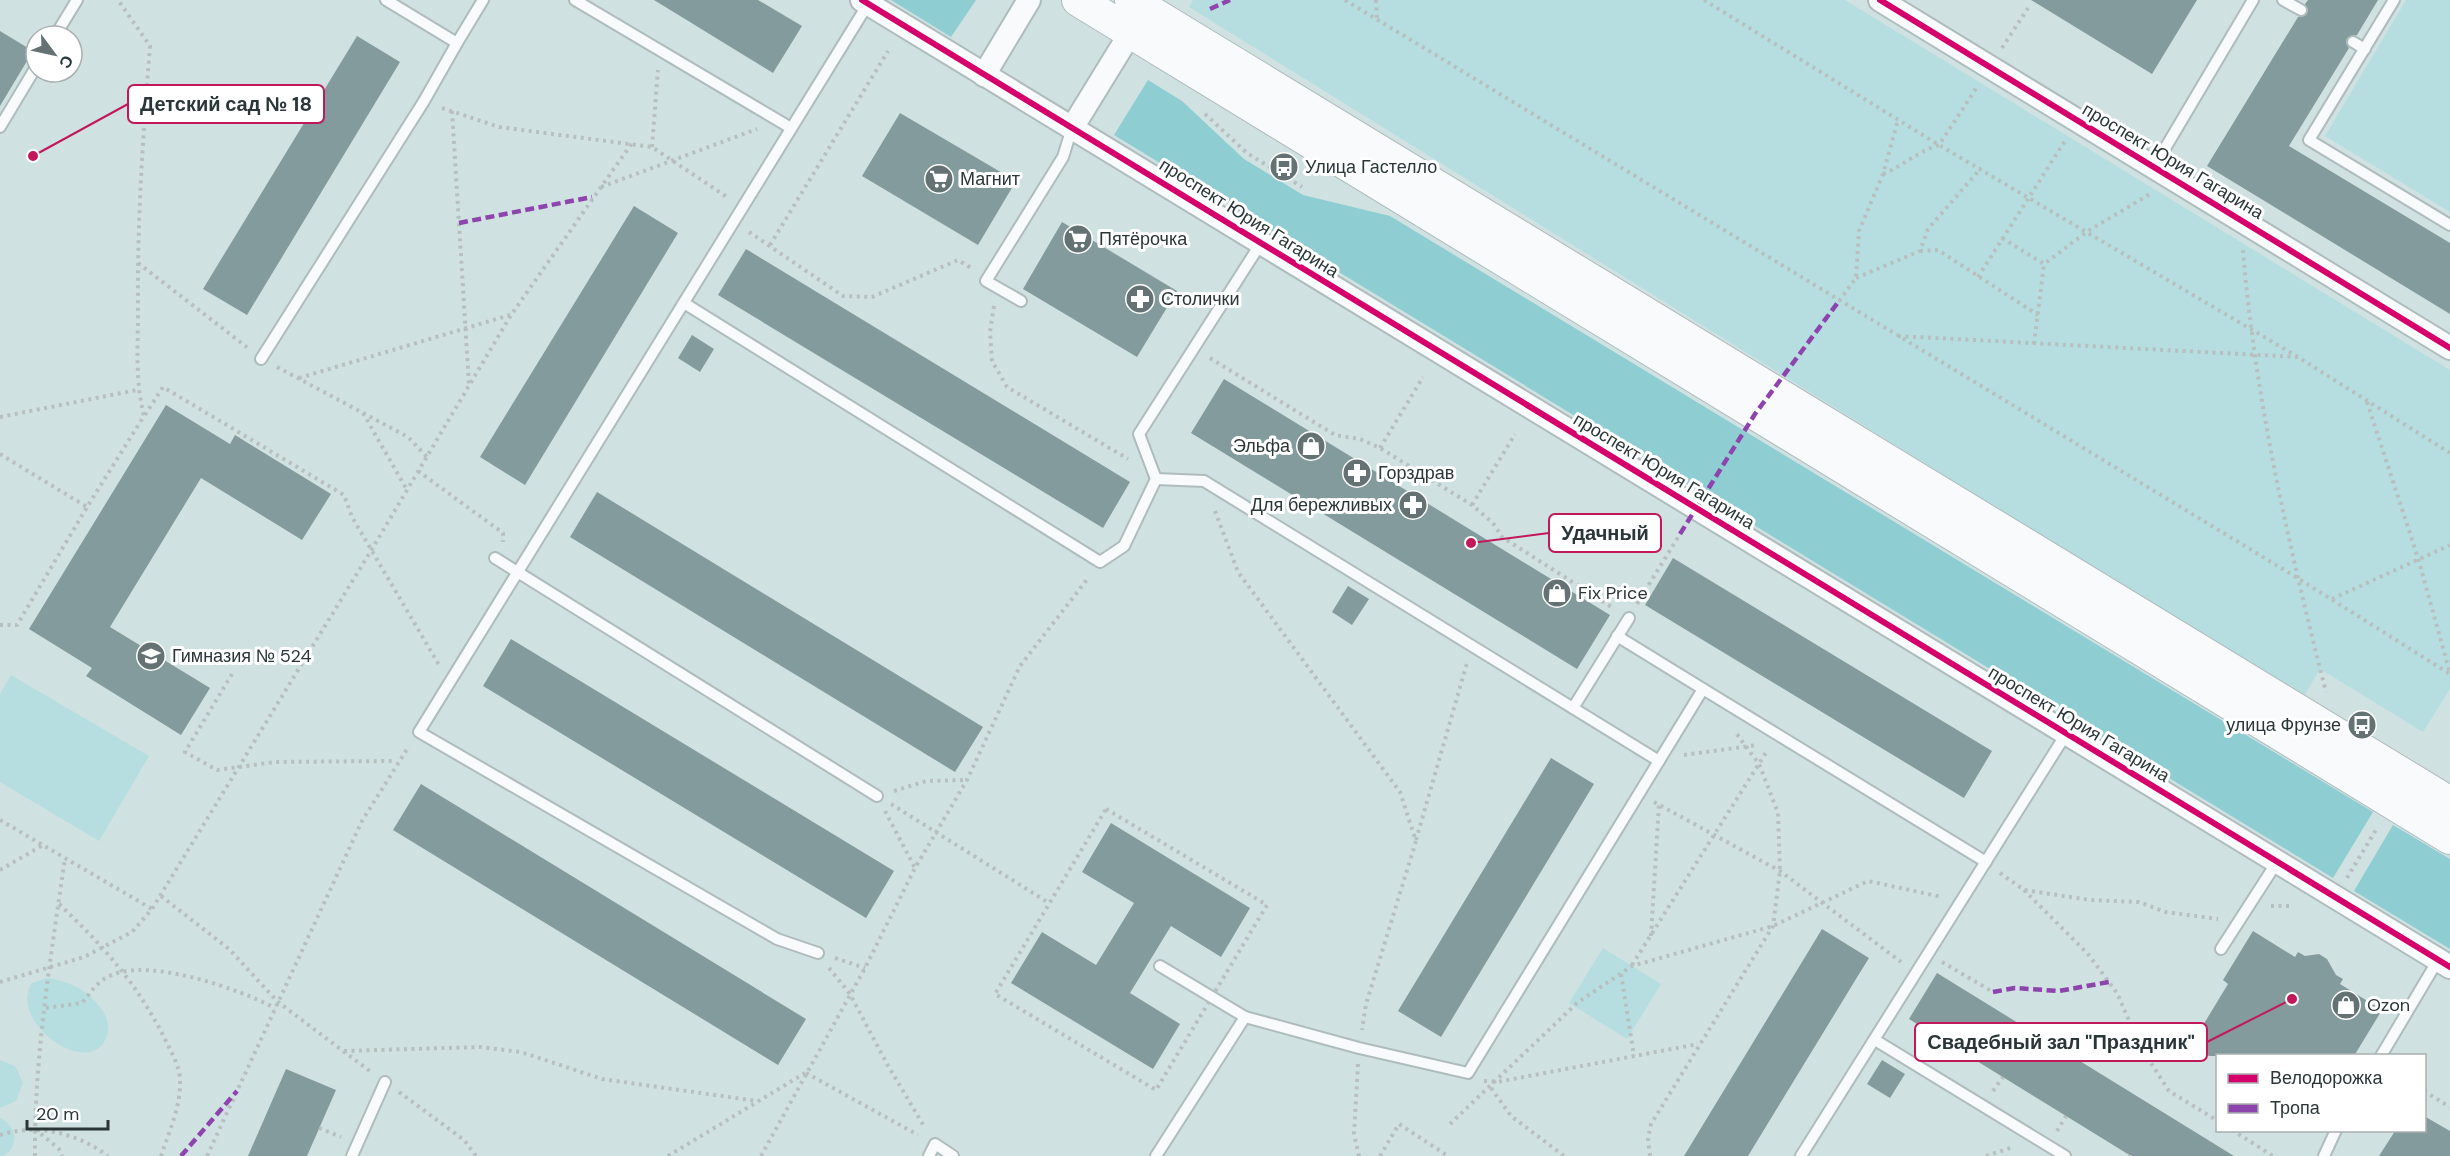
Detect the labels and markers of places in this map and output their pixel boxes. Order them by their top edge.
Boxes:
callout: Детский сад № 18 [128,85,324,123]
bus stop icon: Улица Гастелло [1268,151,1300,183]
place label: Улица Гастелло [1305,155,1437,179]
supermarket icon: Магнит [923,163,955,195]
place label: Магнит [960,167,1020,191]
supermarket icon: Пятёрочка [1062,223,1094,255]
place label: Пятёрочка [1099,227,1188,251]
pharmacy icon: Столички [1124,283,1156,315]
place label: Столички [1161,287,1240,311]
shop icon: Эльфа [1295,430,1327,462]
place label: Эльфа [1233,434,1291,458]
pharmacy icon: Горздрав [1341,457,1373,489]
place label: Горздрав [1378,461,1454,485]
pharmacy icon: Для бережливых [1397,489,1429,521]
place label: Для бережливых [1251,493,1392,517]
callout: Удачный [1549,514,1661,552]
shop icon: Fix Price [1541,577,1573,609]
place label: Fix Price [1578,581,1648,605]
school or university icon: Гимназия № 524 [135,640,167,672]
place label: Гимназия № 524 [172,644,312,668]
bus stop icon: улица Фрунзе [2346,709,2378,741]
place label: улица Фрунзе [2226,713,2341,737]
shop icon: Ozon [2330,989,2362,1021]
place label: Ozon [2367,993,2410,1017]
callout: Свадебный зал "Праздник" [1915,1023,2207,1061]

